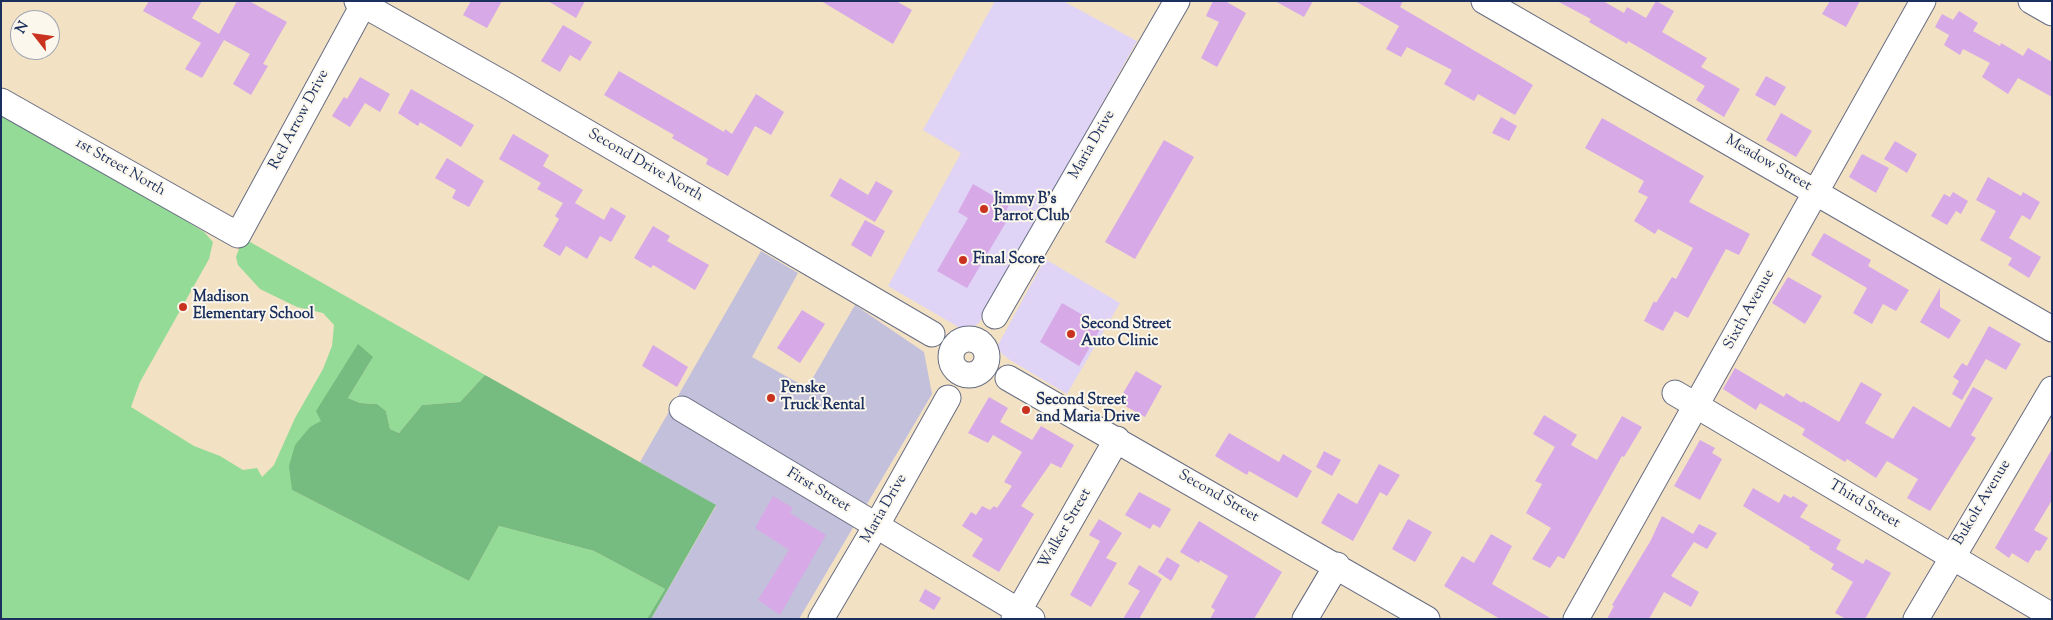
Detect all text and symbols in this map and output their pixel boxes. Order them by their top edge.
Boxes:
north arrow [10,10,60,60]
text: N [11,18,34,38]
street label: Red Arrow Drive [266,67,334,173]
street label: Maria Drive [1066,107,1120,183]
street label: Second Drive North [584,126,706,206]
street label: Meadow Street [1722,132,1814,196]
street label: 1st Street North [72,135,168,201]
place label: Jimmy B's Parrot Club [994,191,1069,226]
marker: Jimmy B's Parrot Club [978,203,990,215]
place label: Final Score [973,251,1045,269]
marker: Final Score [957,254,969,266]
street label: Sixth Avenue [1721,267,1779,353]
place label: Madison Elementary School [193,289,314,324]
marker: Madison Elementary School [177,301,189,313]
place label: Second Street Auto Clinic [1081,316,1171,351]
marker: Second Street Auto Clinic [1065,328,1077,340]
place label: Penske Truck Rental [781,380,865,415]
marker: Penske Truck Rental [765,392,777,404]
place label: Second Street and Maria Drive [1036,392,1140,427]
marker: Second Street and Maria Drive [1020,404,1032,416]
street label: Bukolt Avenue [1950,457,2016,549]
street label: First Street [783,465,853,517]
street label: Second Street [1175,467,1261,527]
street label: Maria Drive [858,471,912,547]
street label: Third Street [1825,477,1903,533]
street label: Walker Street [1036,486,1096,572]

